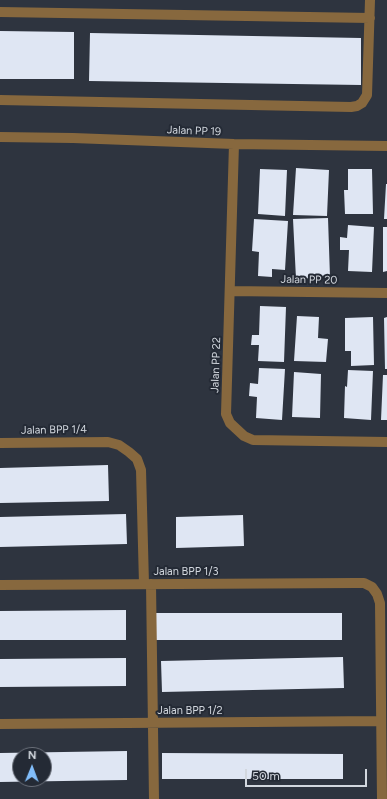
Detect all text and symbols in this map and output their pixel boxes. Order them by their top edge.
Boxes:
street label: Jalan PP 19 [167,123,221,139]
street label: Jalan PP 20 [280,273,338,287]
street label: Jalan PP 22 [208,337,224,393]
street label: Jalan BPP 1/4 [21,423,87,437]
street label: Jalan BPP 1/3 [153,565,219,579]
street label: Jalan BPP 1/2 [157,704,223,718]
north arrow [12,747,52,787]
text: N [28,749,37,762]
scale bar [247,761,369,787]
text: 50 m [252,769,280,783]

